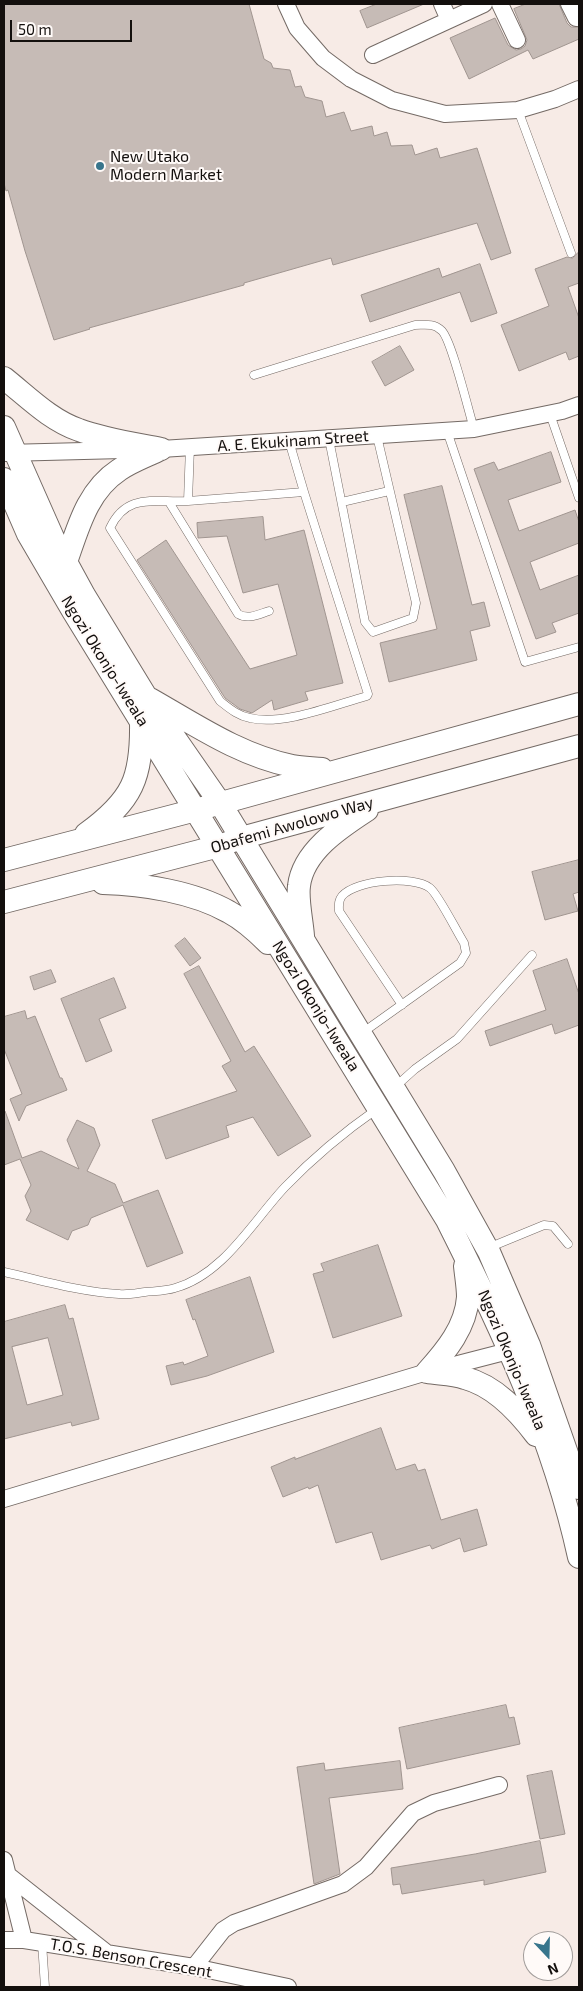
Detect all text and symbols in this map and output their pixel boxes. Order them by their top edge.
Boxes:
scale bar [12,10,135,42]
text: 50 m [18,20,52,38]
place label: New Utako Modern Market [110,147,222,185]
marker: New Utako Modern Market [94,160,106,172]
street label: A. E. Ekukinam Street [217,426,369,456]
street label: Ngozi Okonjo-Iweala [57,592,153,730]
street label: Obafemi Awolowo Way [208,793,376,857]
street label: Ngozi Okonjo-Iweala [268,937,364,1075]
street label: Ngozi Okonjo-Iweala [474,1287,550,1433]
north arrow [523,1931,573,1981]
street label: T.O.S. Benson Crescent [49,1934,213,1982]
text: N [545,1960,561,1979]

